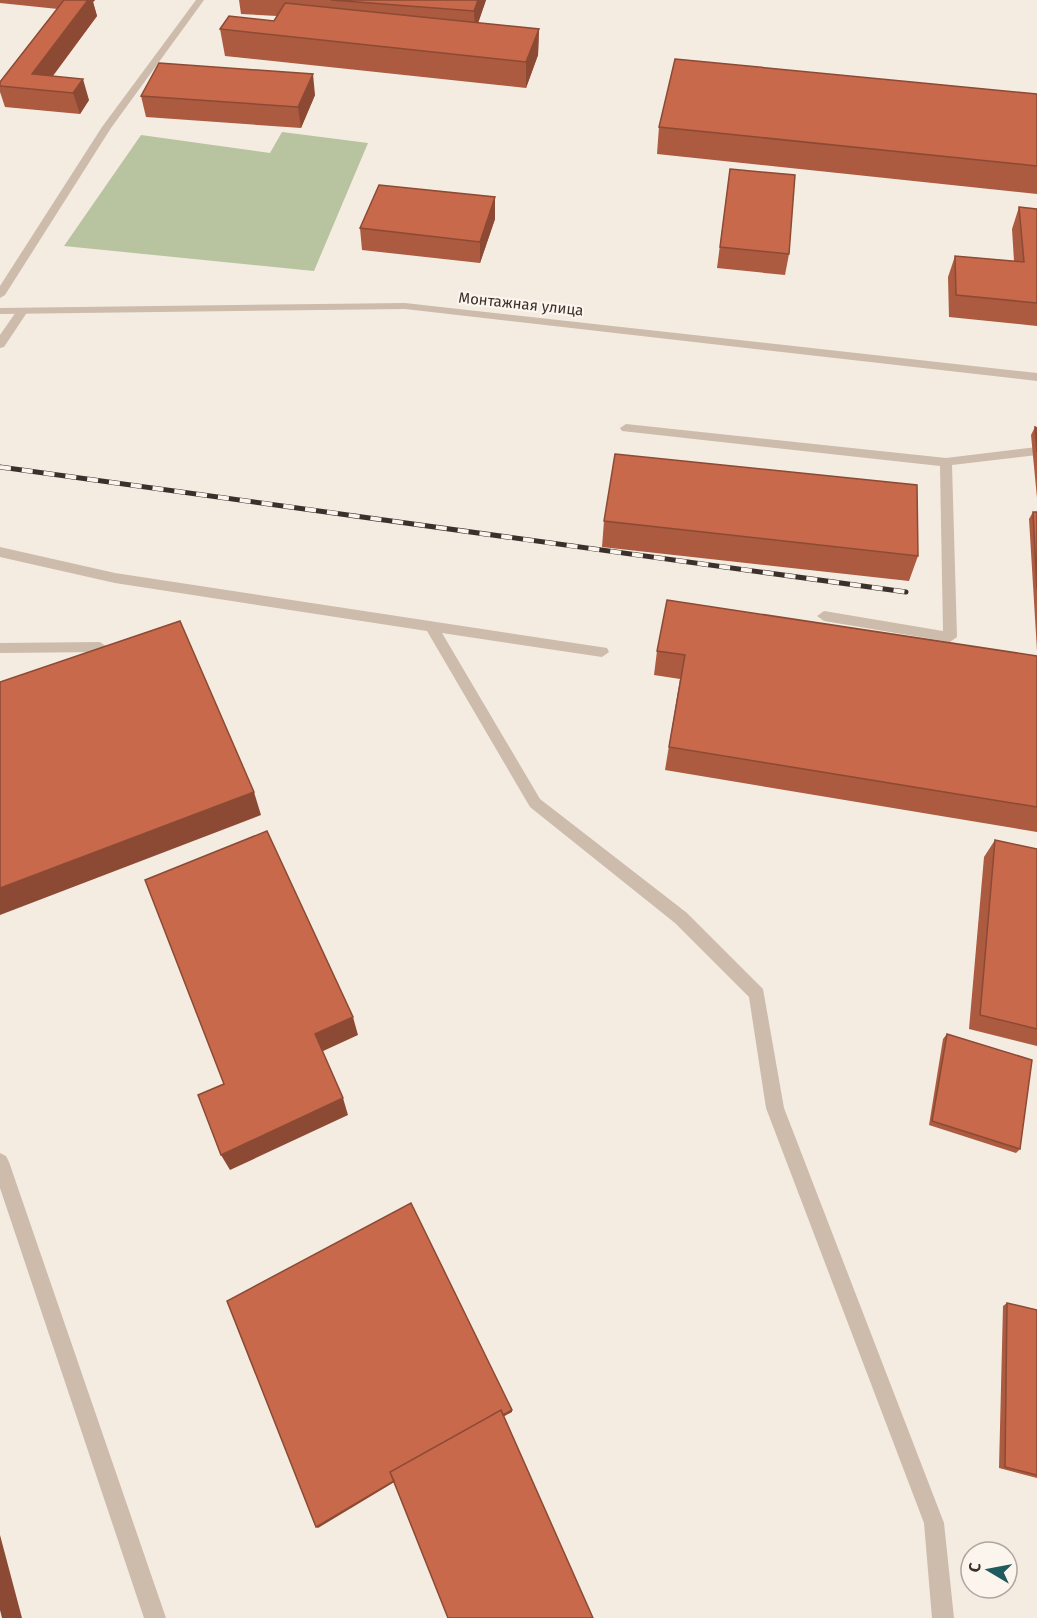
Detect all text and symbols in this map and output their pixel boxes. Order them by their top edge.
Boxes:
street label: Монтажная улица [458,288,584,320]
north arrow [959,1540,1019,1600]
text: С [965,1561,985,1574]

